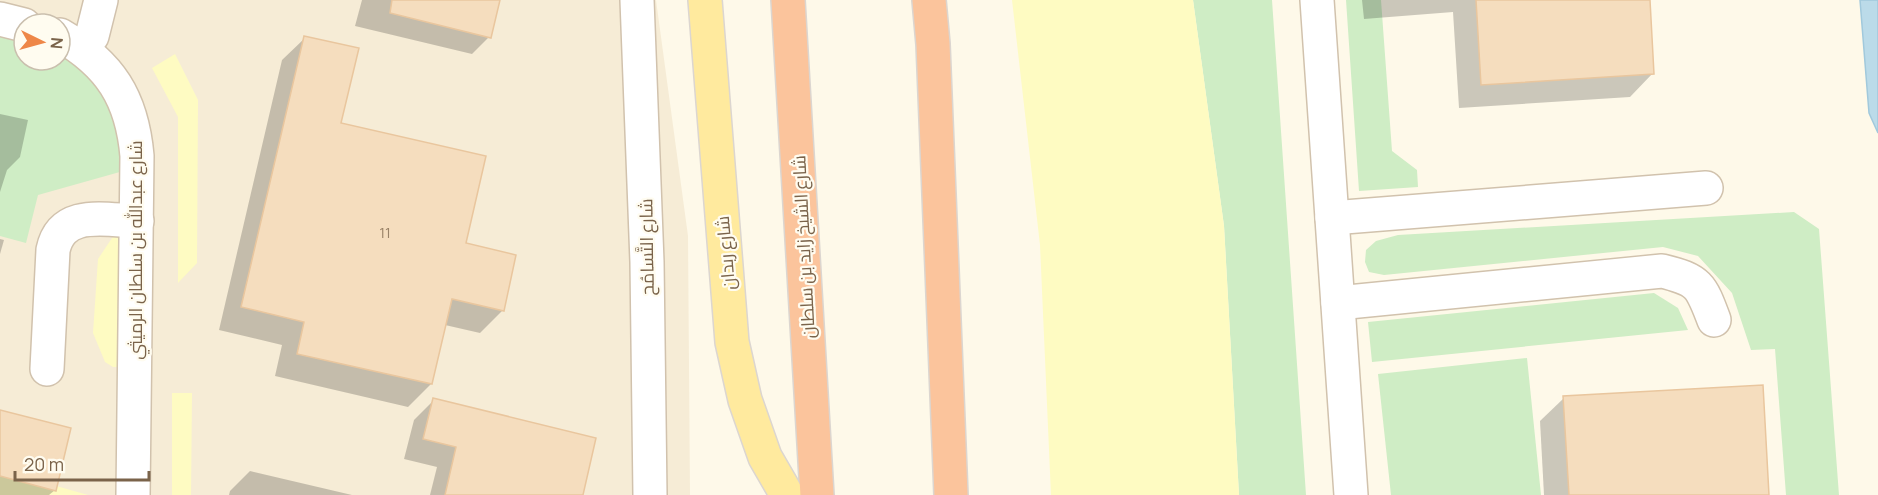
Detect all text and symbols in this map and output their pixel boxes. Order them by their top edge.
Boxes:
north arrow [12,12,72,72]
text: N [45,37,68,50]
street label: شارع عبدالله بن سلطان الرميثي [123,140,150,360]
street label: شارع الشيخ زايد بن سلطان [786,155,821,339]
street label: شارع التَّسامُح [633,198,660,296]
street label: شارع ربدان [710,215,741,291]
house number: 11 [379,222,391,243]
scale bar [15,444,148,482]
text: 20 m [24,452,64,476]

